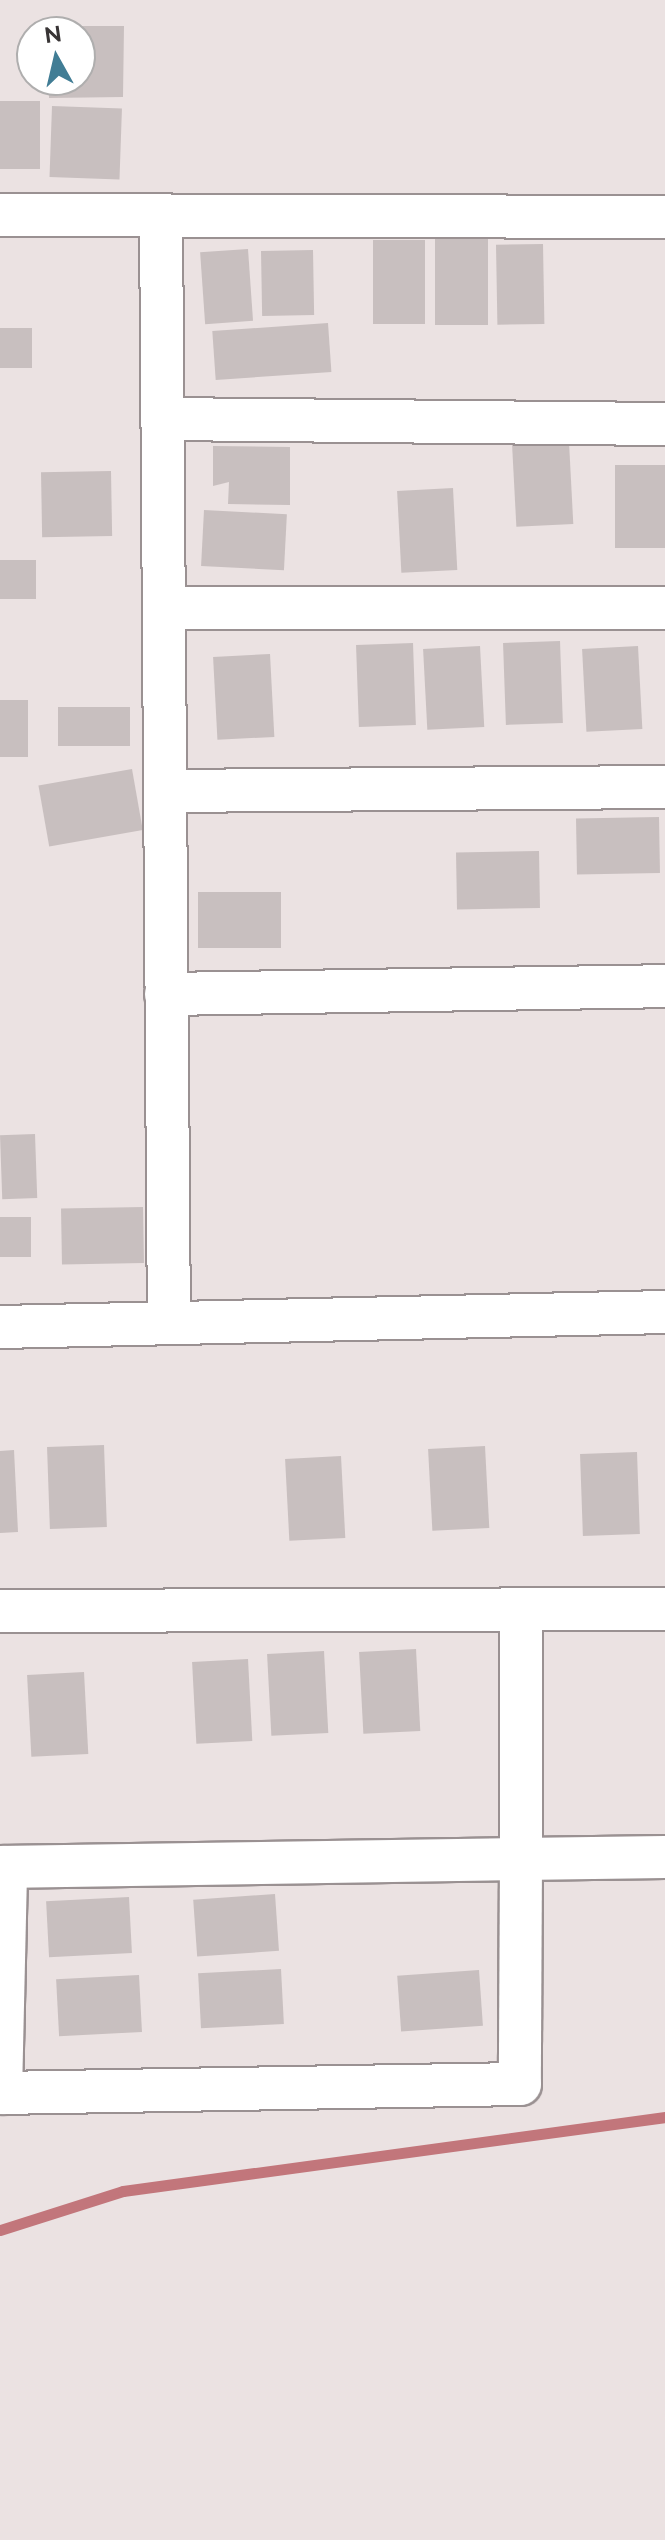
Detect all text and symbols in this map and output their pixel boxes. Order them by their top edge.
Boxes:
north arrow [16,16,96,96]
text: N [43,20,63,48]

